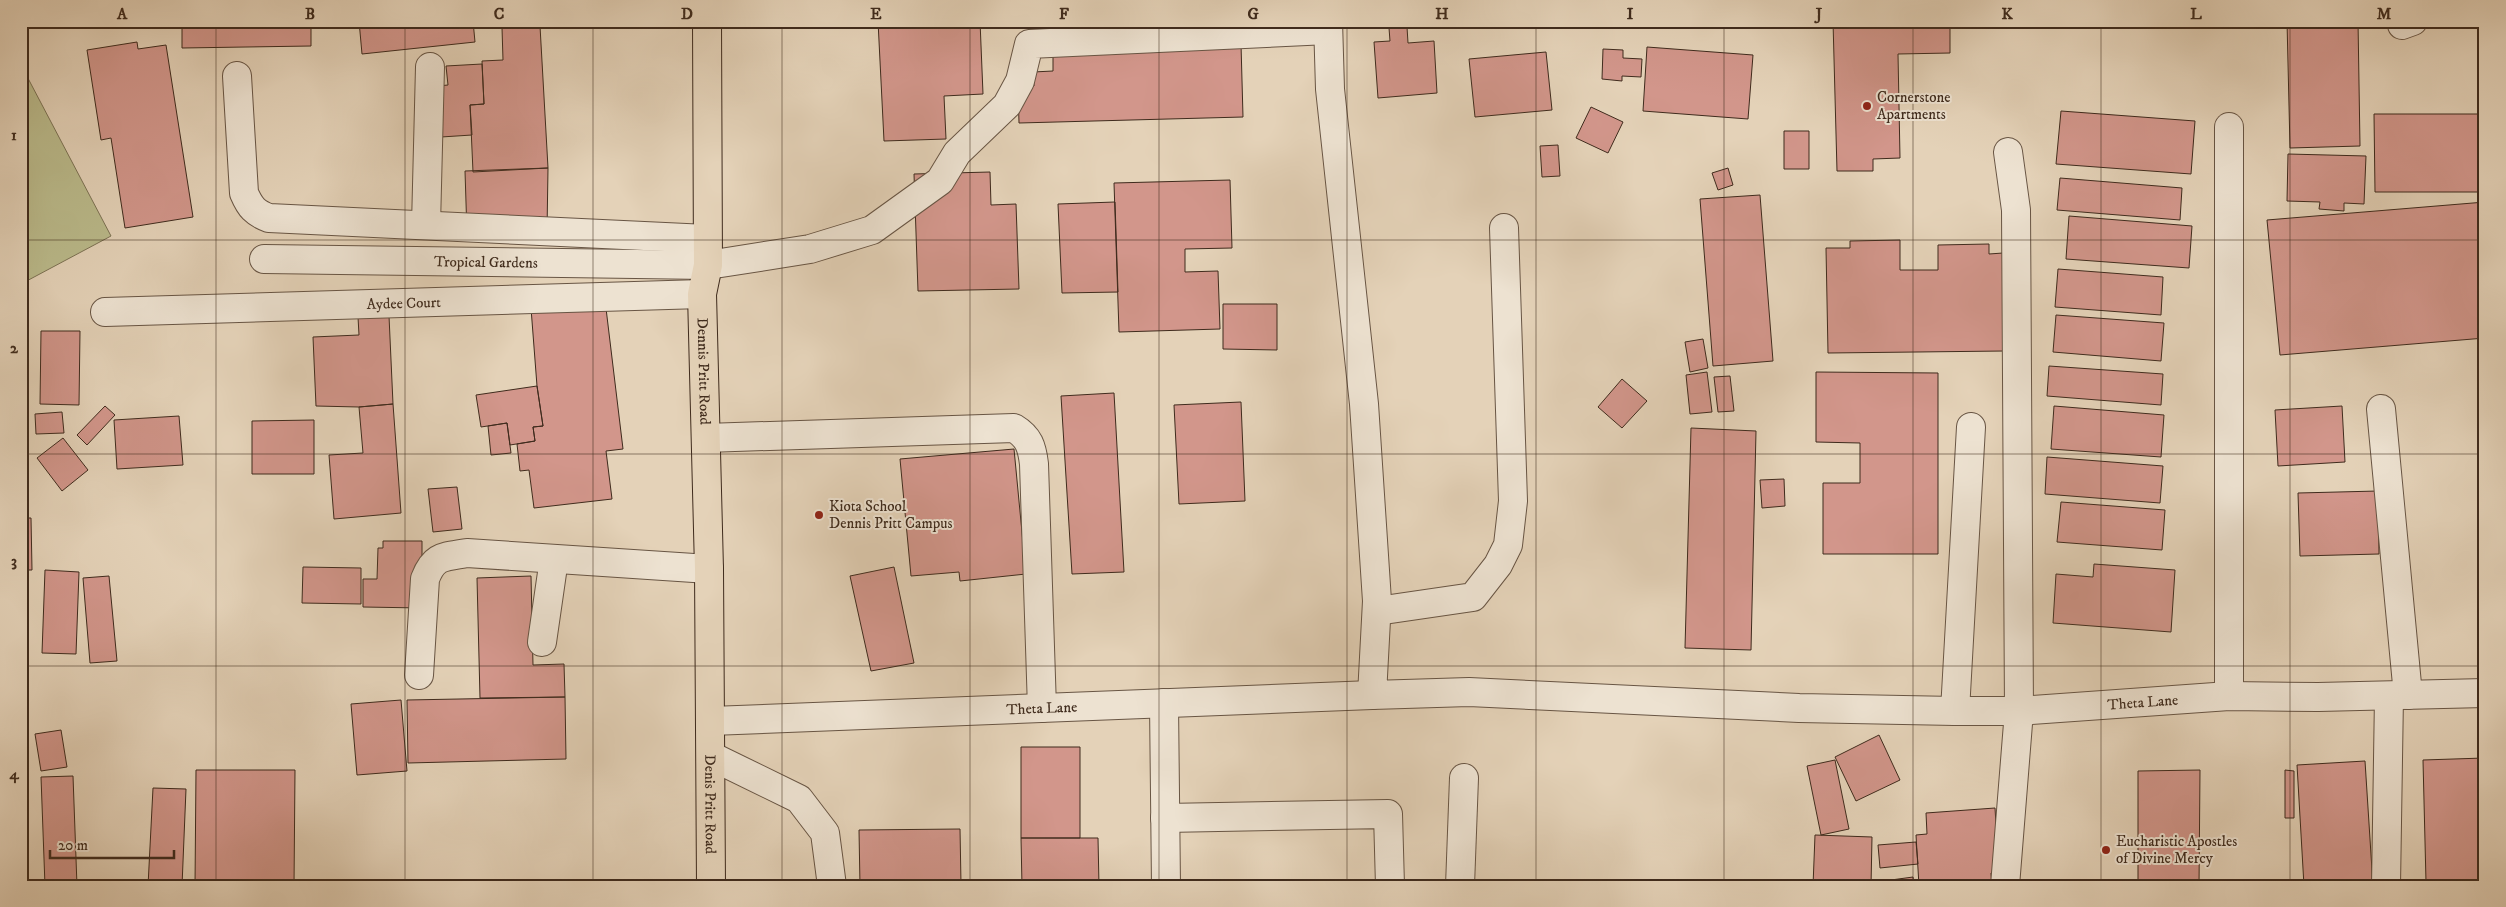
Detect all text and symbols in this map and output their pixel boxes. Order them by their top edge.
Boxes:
text: A [116,4,128,24]
text: B [305,4,315,24]
text: C [494,4,504,24]
text: D [681,4,693,24]
text: E [870,4,882,24]
text: F [1059,4,1069,24]
text: G [1247,4,1259,24]
text: H [1435,4,1449,24]
text: I [1627,4,1634,24]
text: J [1814,4,1823,24]
text: K [2001,4,2013,24]
text: L [2190,4,2202,24]
text: M [2377,4,2392,24]
place label: Cornerstone Apartments [1877,88,1950,124]
marker: Cornerstone Apartments [1861,100,1873,112]
text: 1 [11,125,17,145]
street label: Tropical Gardens [434,252,538,272]
street label: Aydee Court [366,292,442,314]
street label: Dennis Pritt Road [693,318,715,426]
text: 2 [10,338,19,358]
place label: Kiota School Dennis Pritt Campus [829,497,952,533]
marker: Kiota School Dennis Pritt Campus [813,509,825,521]
text: 3 [11,551,17,571]
street label: Theta Lane [2107,690,2179,714]
street label: Theta Lane [1006,697,1078,719]
street label: Denis Pritt Road [701,755,720,855]
text: 4 [8,764,19,784]
scale bar [50,827,174,859]
place label: Eucharistic Apostles of Divine Mercy [2116,832,2237,868]
text: 20 m [58,836,88,855]
marker: Eucharistic Apostles of Divine Mercy [2100,844,2112,856]

